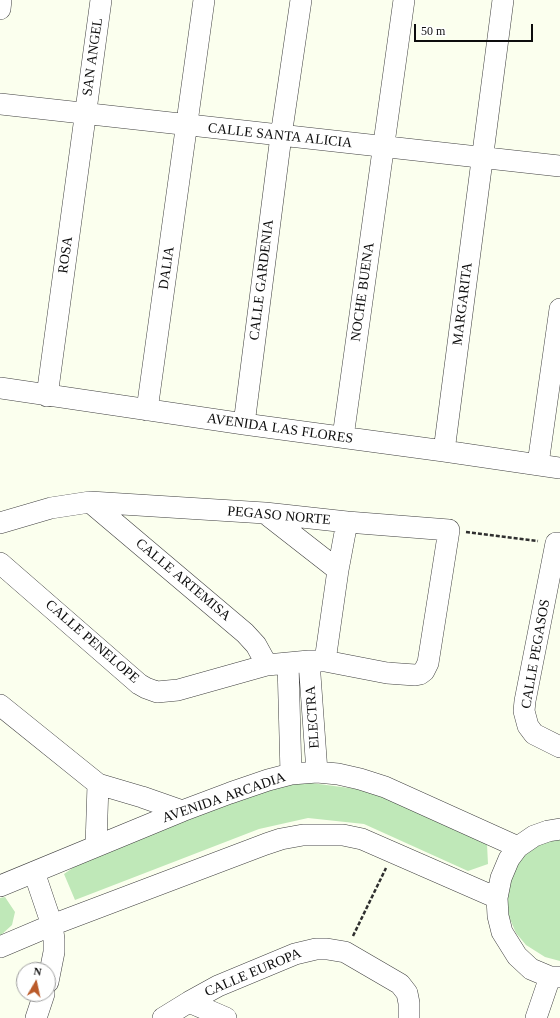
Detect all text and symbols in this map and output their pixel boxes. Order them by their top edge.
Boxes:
scale bar [416,16,535,42]
street label: SAN ANGEL [79,17,107,97]
text: 50 m [421,24,445,38]
street label: CALLE SANTA ALICIA [207,120,353,152]
street label: CALLE GARDENIA [246,219,278,341]
street label: ROSA [55,235,77,275]
street label: NOCHE BUENA [348,241,378,343]
street label: DALIA [156,245,178,291]
street label: MARGARITA [450,261,476,347]
street label: AVENIDA LAS FLORES [206,410,354,448]
street label: PEGASO NORTE [227,503,331,529]
street label: CALLE ARTEMISA [132,535,234,625]
street label: CALLE PENELOPE [42,597,142,687]
street label: CALLE PEGASOS [518,598,554,710]
street label: ELECTRA [302,685,324,749]
street label: AVENIDA ARCADIA [160,769,288,827]
street label: CALLE EUROPA [202,945,304,1001]
north arrow [16,962,56,1002]
text: N [33,965,43,978]

